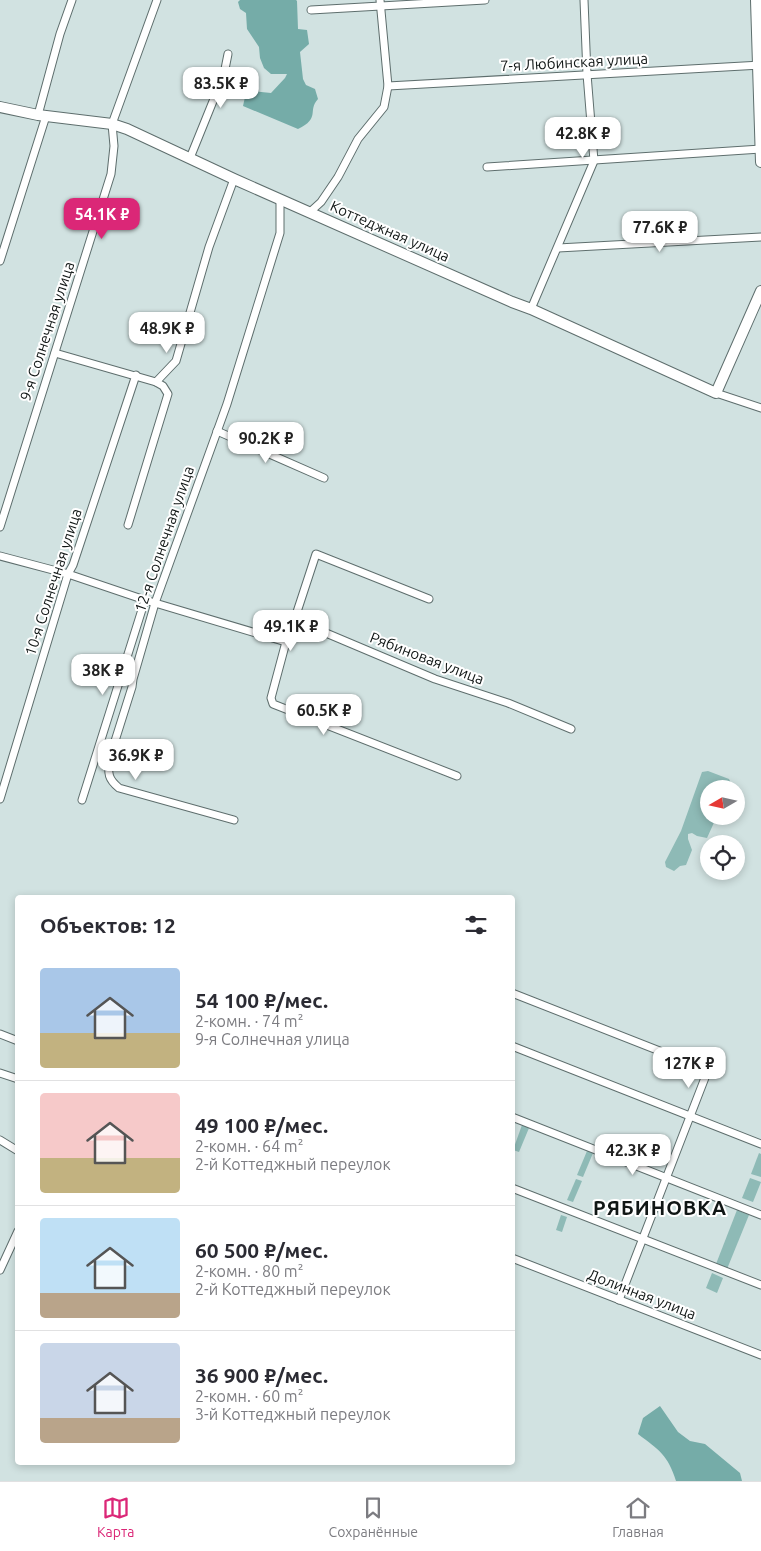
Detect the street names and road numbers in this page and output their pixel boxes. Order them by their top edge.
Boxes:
street label: 7-я Любинская улица [500,50,648,74]
street label: Коттеджная улица [328,197,452,265]
street label: 9-я Солнечная улица [17,259,77,403]
street label: 12-я Солнечная улица [131,464,197,614]
street label: 10-я Солнечная улица [21,506,85,658]
street label: Рябиновая улица [368,628,486,688]
street label: Долинная улица [585,1266,699,1322]

